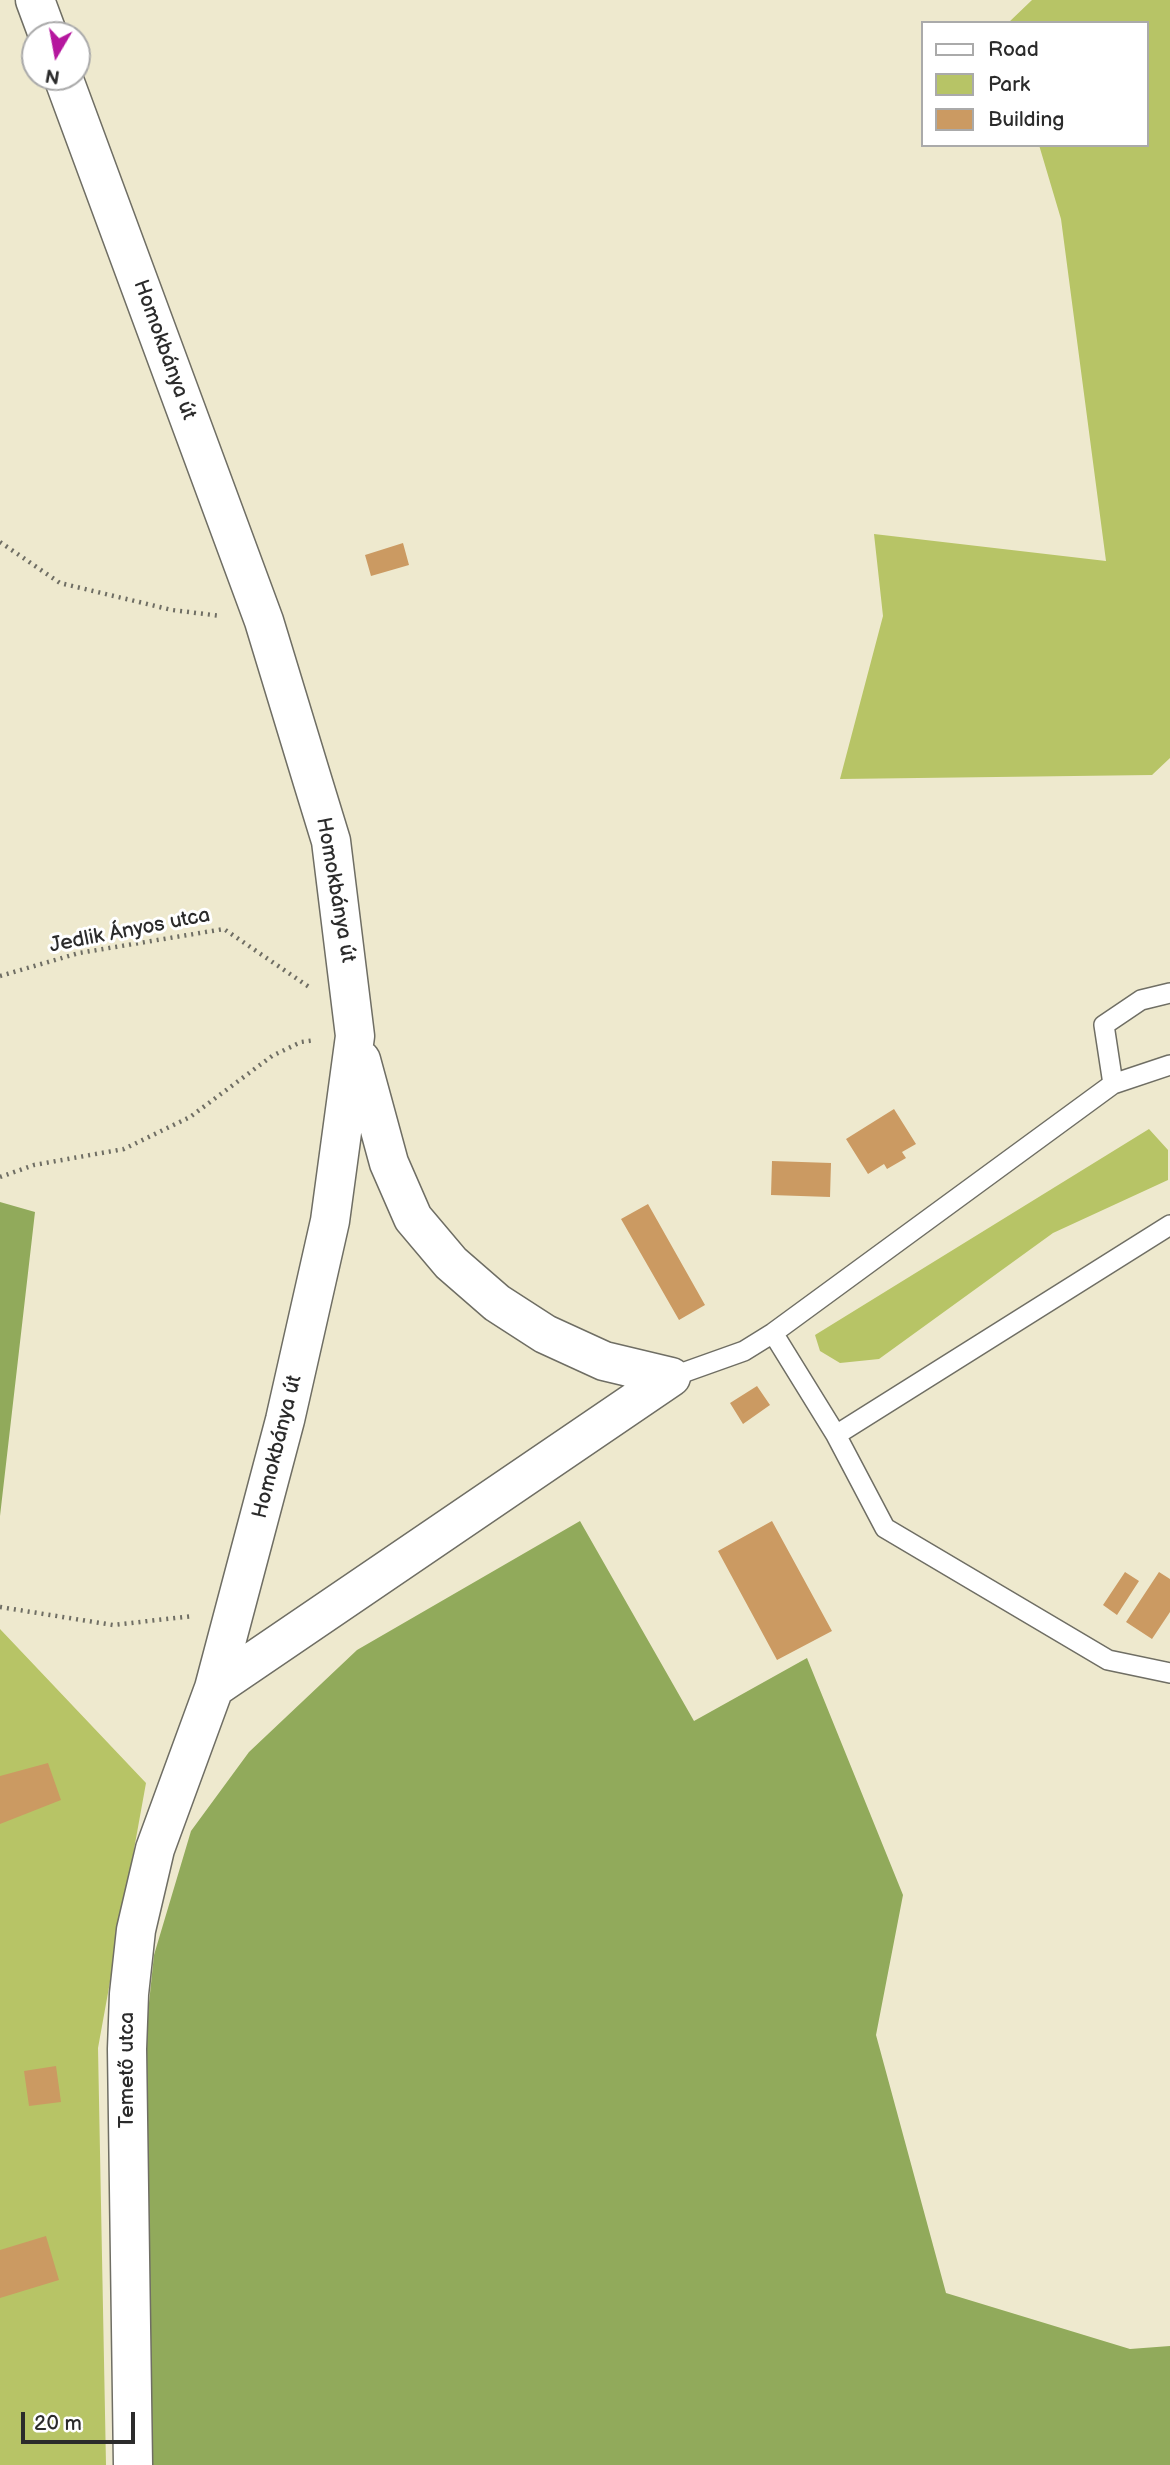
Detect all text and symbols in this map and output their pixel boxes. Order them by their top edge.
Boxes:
north arrow [21,21,91,91]
legend [922,21,1149,147]
text: Road [988,37,1039,62]
text: N [44,63,62,88]
text: Park [988,72,1030,97]
text: Building [988,107,1064,132]
street label: Homokbánya út [127,277,201,423]
street label: Homokbánya út [310,815,360,965]
street label: Jedlik Ányos utca [48,903,212,959]
street label: Homokbánya út [248,1373,308,1521]
street label: Temető utca [115,2012,141,2128]
scale bar [24,2398,138,2442]
text: 20 m [34,2411,82,2436]

